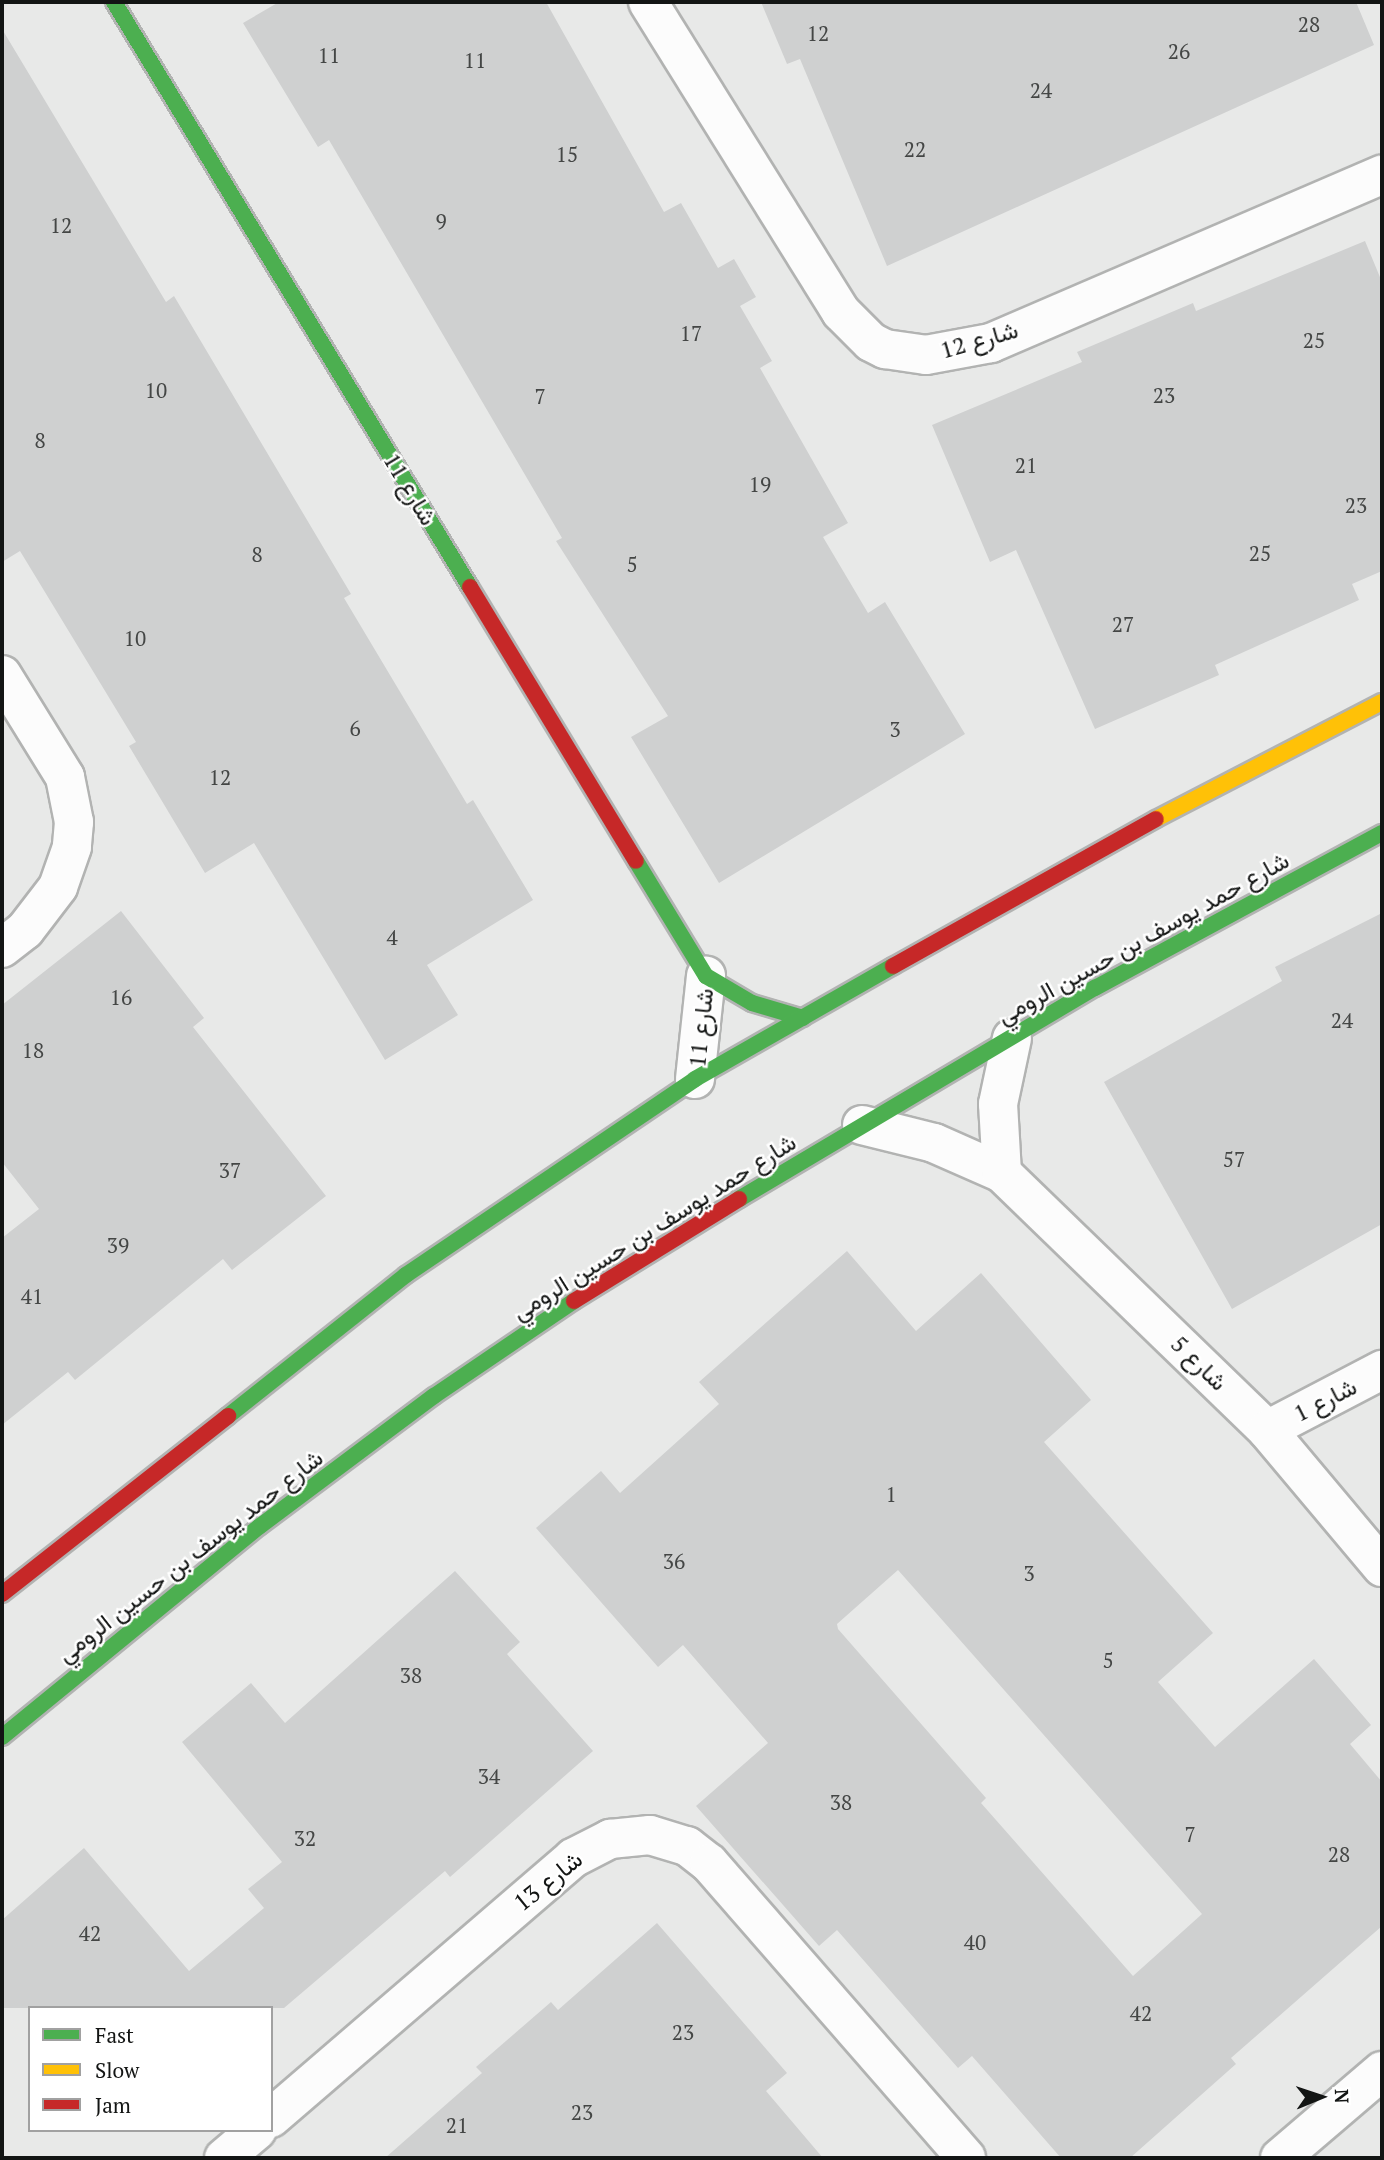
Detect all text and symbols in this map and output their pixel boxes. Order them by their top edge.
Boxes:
house number: 28 [1298,11,1320,37]
house number: 12 [807,20,829,46]
house number: 26 [1168,38,1190,64]
house number: 11 [318,42,340,68]
house number: 11 [464,47,486,73]
house number: 24 [1030,77,1052,103]
house number: 22 [904,136,926,162]
house number: 15 [556,141,578,167]
house number: 9 [435,208,447,234]
house number: 12 [50,212,72,238]
street label: شارع 12 [937,315,1021,365]
house number: 17 [680,320,702,346]
house number: 25 [1303,327,1325,353]
house number: 10 [145,377,167,403]
house number: 23 [1153,382,1175,408]
house number: 7 [534,383,546,409]
house number: 8 [34,427,46,453]
street label: شارع 11 [377,447,443,531]
house number: 21 [1015,452,1037,478]
house number: 19 [749,471,771,497]
house number: 23 [1345,492,1367,518]
house number: 25 [1249,540,1271,566]
house number: 8 [251,541,263,567]
house number: 5 [626,551,638,577]
house number: 27 [1112,611,1134,637]
house number: 10 [124,625,146,651]
house number: 6 [349,715,361,741]
house number: 3 [889,716,901,742]
house number: 12 [209,764,231,790]
street label: شارع حمد يوسف بن حسين الرومي [992,846,1294,1030]
house number: 4 [386,924,398,950]
house number: 16 [110,984,132,1010]
street label: شارع 11 [683,987,719,1069]
house number: 24 [1331,1007,1353,1033]
house number: 18 [22,1037,44,1063]
street label: شارع حمد يوسف بن حسين الرومي [507,1128,801,1326]
house number: 57 [1223,1146,1245,1172]
house number: 37 [219,1157,241,1183]
house number: 39 [107,1232,129,1258]
house number: 41 [21,1283,43,1309]
street label: شارع 5 [1165,1329,1233,1397]
street label: شارع 1 [1289,1372,1361,1428]
street label: شارع حمد يوسف بن حسين الرومي [51,1443,329,1669]
house number: 1 [885,1481,897,1507]
house number: 36 [663,1548,685,1574]
house number: 3 [1023,1560,1035,1586]
house number: 5 [1102,1647,1114,1673]
house number: 38 [400,1662,422,1688]
house number: 34 [478,1763,500,1789]
house number: 38 [830,1789,852,1815]
house number: 7 [1184,1821,1196,1847]
house number: 32 [294,1825,316,1851]
house number: 28 [1328,1841,1350,1867]
street label: شارع 13 [508,1845,588,1917]
house number: 42 [79,1920,101,1946]
house number: 40 [964,1929,986,1955]
house number: 42 [1130,2000,1152,2026]
legend [28,2006,273,2132]
house number: 23 [672,2019,694,2045]
text: Fast [95,2021,134,2049]
text: Slow [95,2056,139,2084]
north arrow [1286,2062,1356,2132]
text: N [1330,2089,1355,2104]
text: Jam [95,2091,131,2119]
house number: 23 [571,2099,593,2125]
house number: 21 [446,2112,468,2138]

